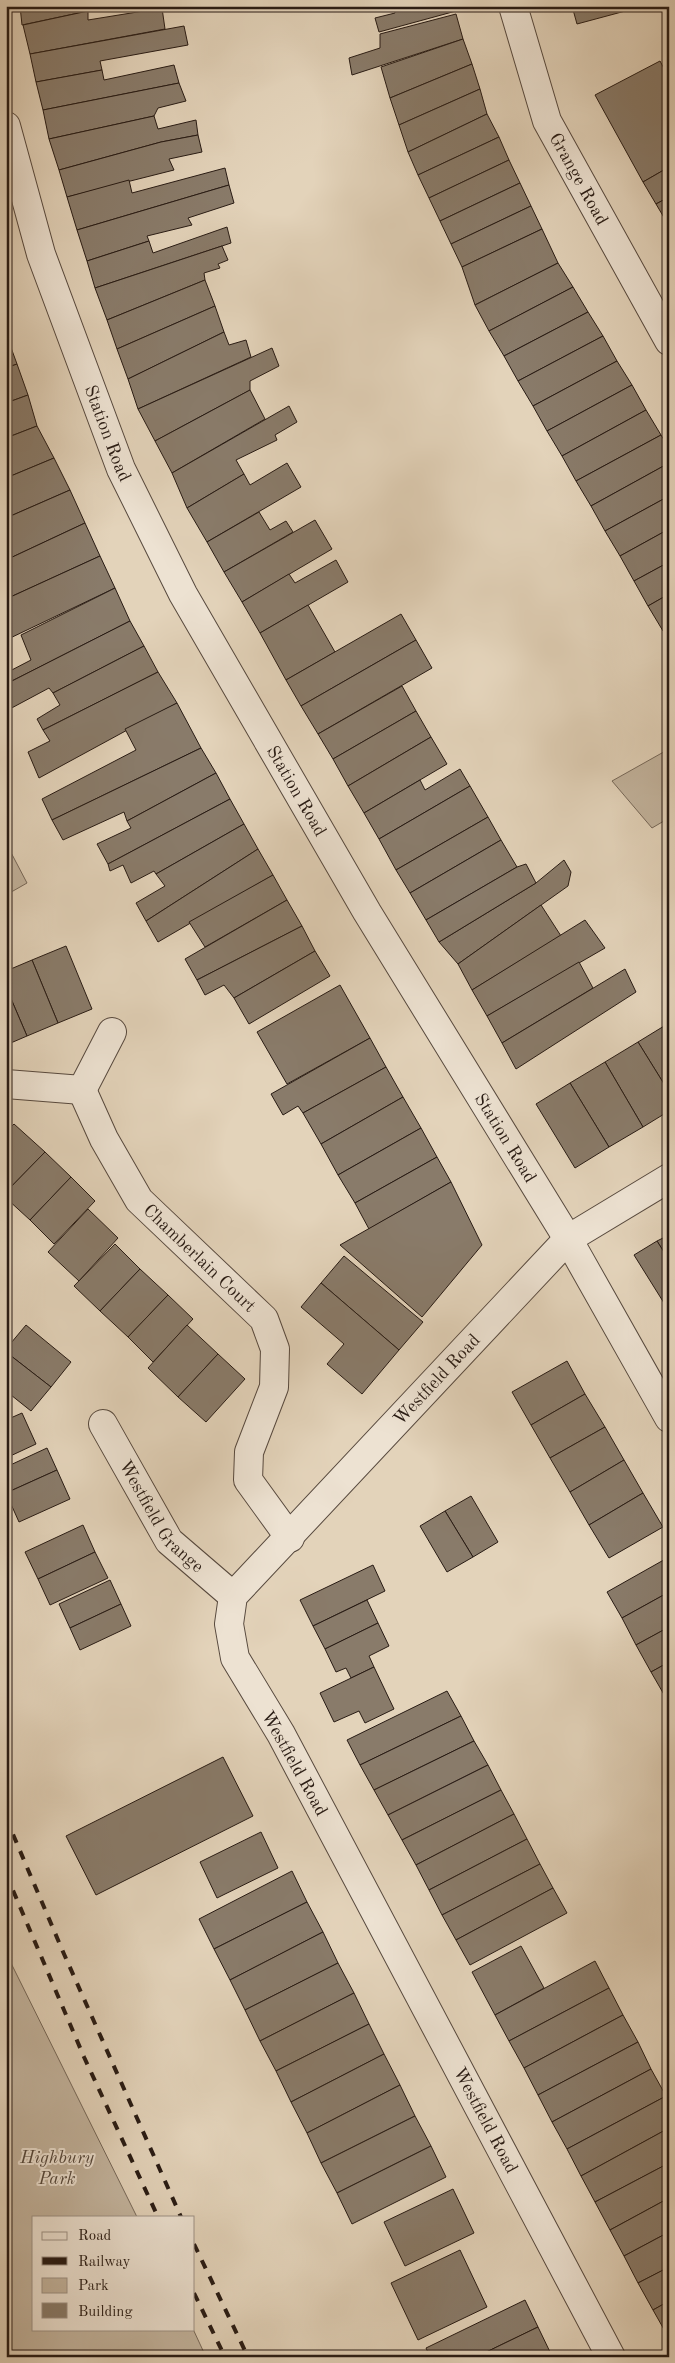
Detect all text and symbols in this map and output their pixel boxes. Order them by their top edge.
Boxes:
street label: Grange Road [546,130,611,228]
street label: Station Road [81,383,134,485]
street label: Station Road [263,743,329,840]
street label: Station Road [471,1090,539,1186]
street label: Chamberlain Court [139,1201,259,1316]
street label: Westfield Road [391,1331,484,1429]
street label: Westfield Grange [115,1457,207,1576]
street label: Westfield Road [258,1708,330,1819]
street label: Westfield Road [450,2065,521,2176]
park label: Highbury Park [19,2149,95,2188]
legend [32,2216,195,2330]
text: Road [78,2229,112,2244]
text: Railway [78,2255,131,2270]
text: Park [78,2279,109,2294]
text: Building [78,2305,133,2320]

